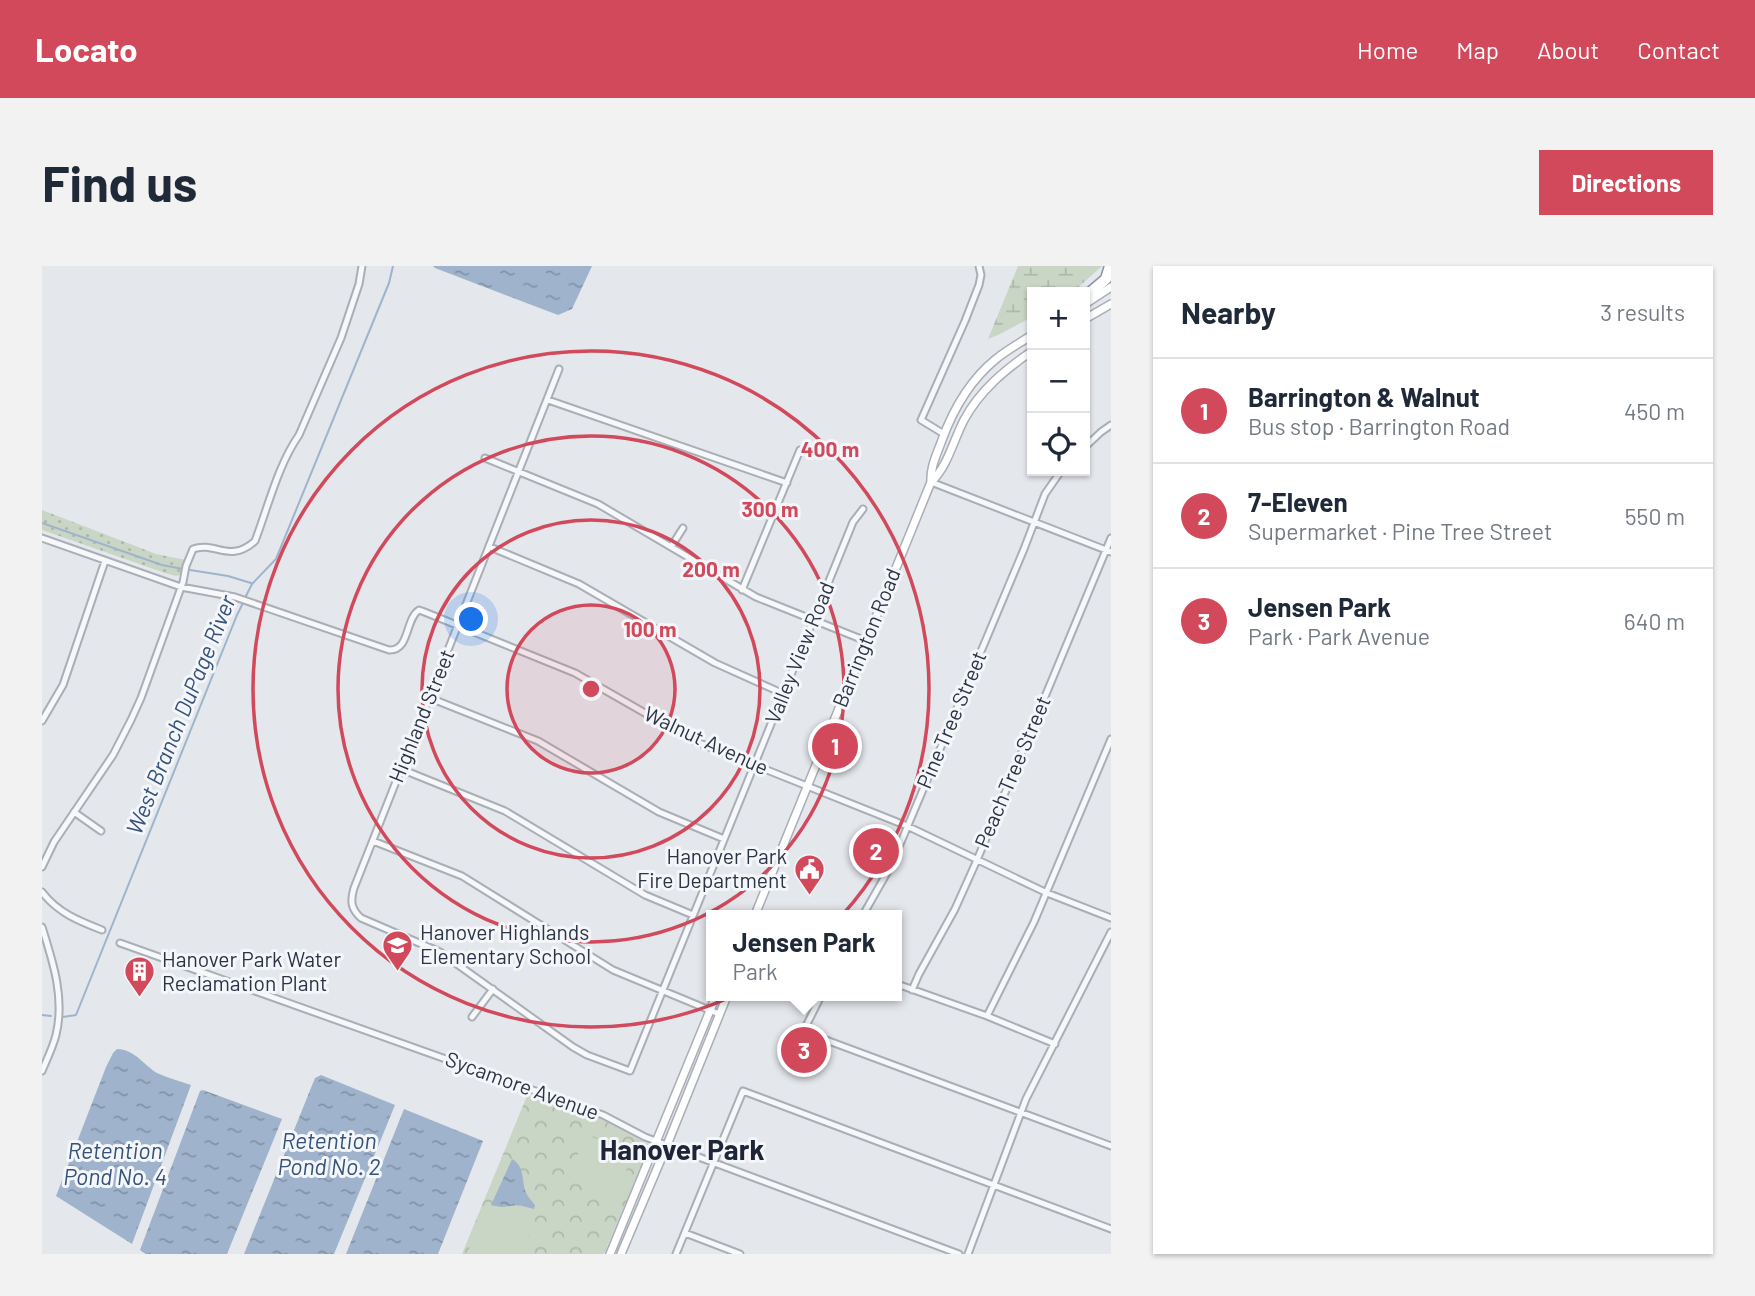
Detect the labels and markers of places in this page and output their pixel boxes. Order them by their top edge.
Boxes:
centre of rings [579,677,603,701]
pin: 1 [812,720,858,772]
pin: 2 [853,825,899,877]
place label: Hanover Park Fire Department [637,843,787,892]
public building icon: Hanover Park Fire Department [793,852,827,896]
place label: Hanover Highlands Elementary School [420,919,591,968]
school or university icon: Hanover Highlands Elementary School [380,928,414,972]
place label: Hanover Park Water Reclamation Plant [162,946,341,995]
building icon: Hanover Park Water Reclamation Plant [122,955,156,999]
pin: 3 [781,1024,827,1076]

